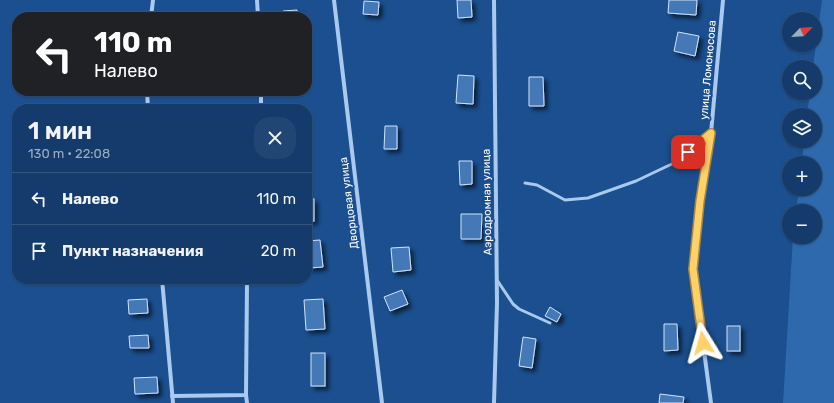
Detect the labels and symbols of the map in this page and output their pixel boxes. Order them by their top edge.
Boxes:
north arrow [782,12,822,52]
street label: улица Ломоносова [697,20,719,120]
pin [671,135,705,169]
street label: Аэродромная улица [480,149,494,255]
street label: Дворцовая улица [337,156,361,250]
position arrow [682,322,724,364]

